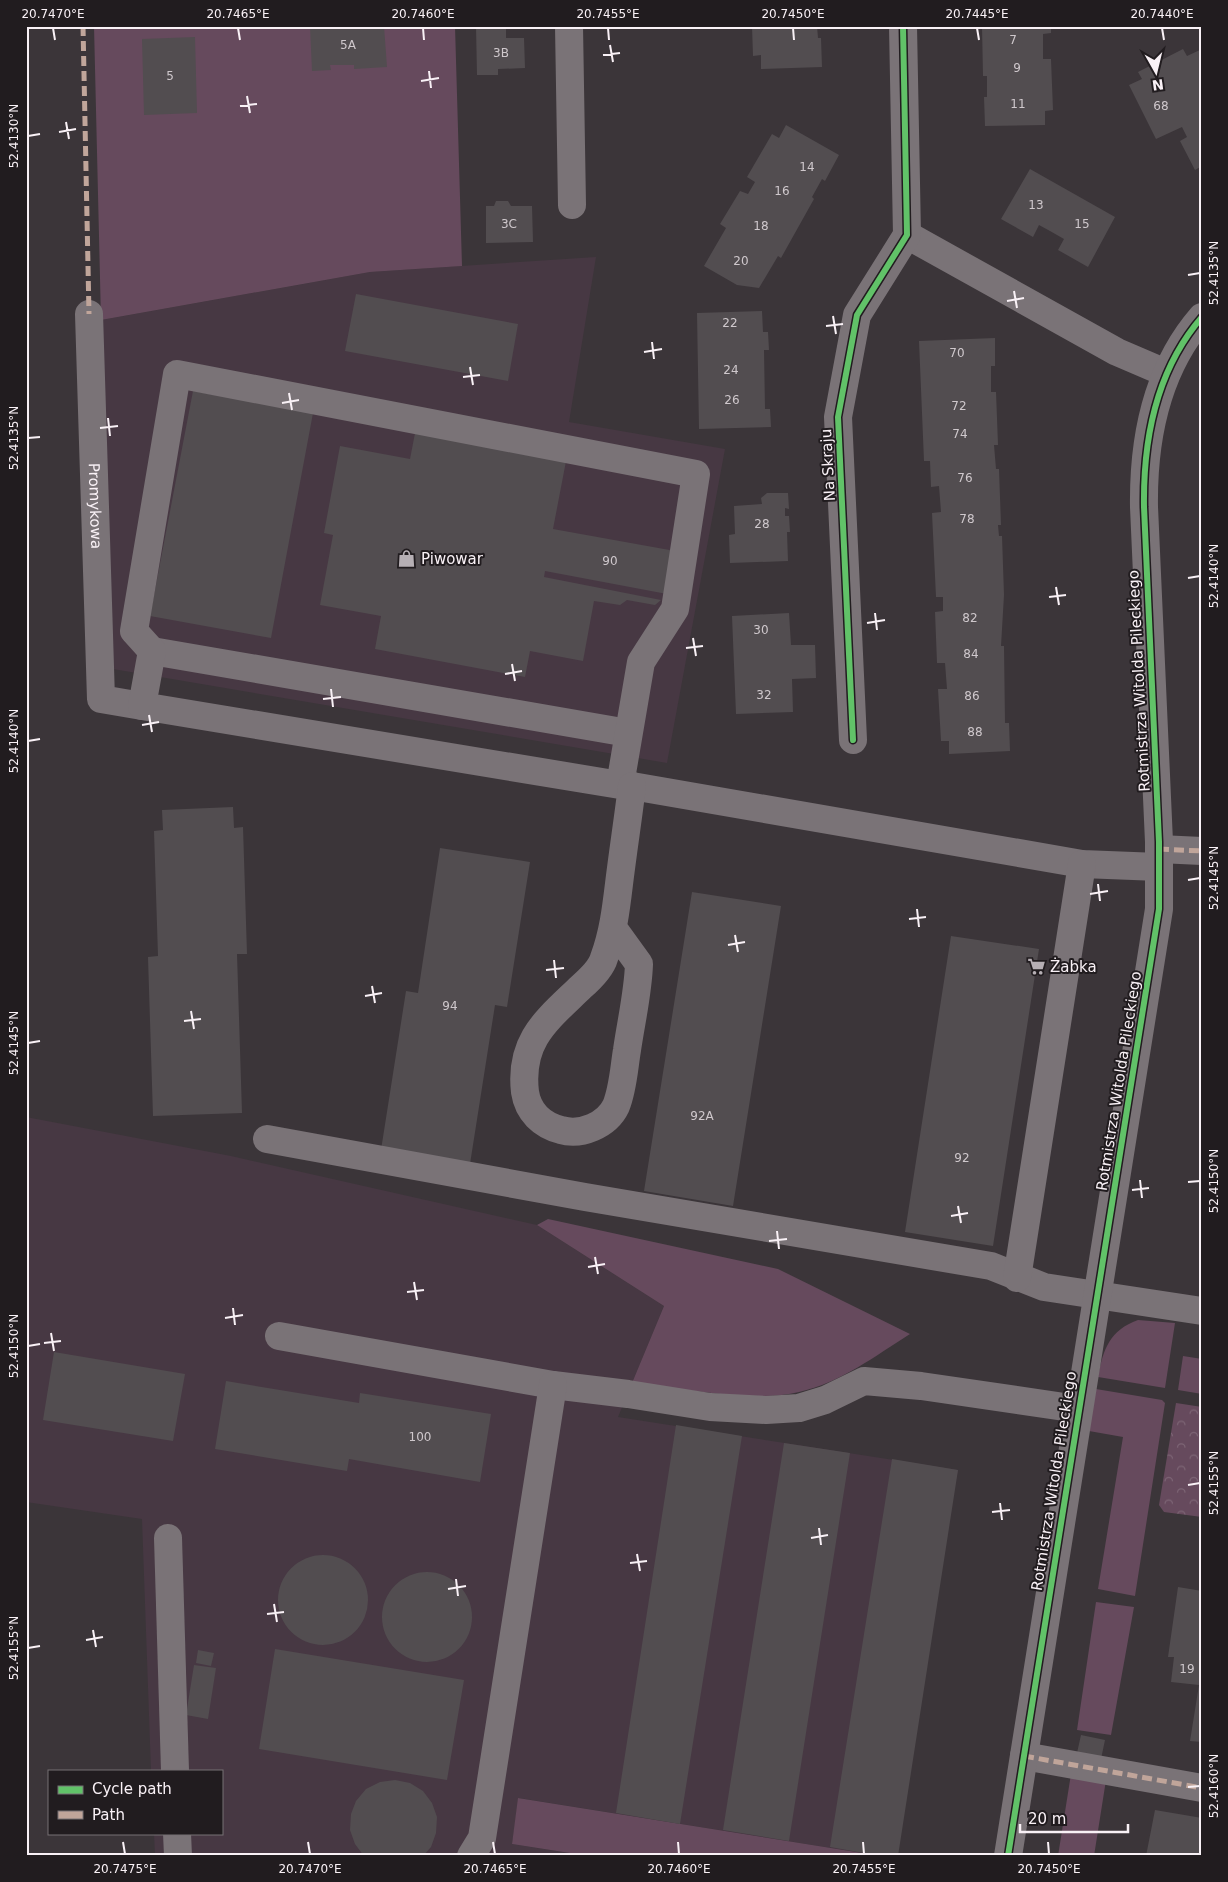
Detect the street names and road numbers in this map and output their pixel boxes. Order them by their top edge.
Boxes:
street label: Na Skraju [817,428,839,502]
street label: Promykowa [85,463,105,549]
street label: Rotmistrza Witolda Pileckiego [1124,570,1154,792]
street label: Rotmistrza Witolda Pileckiego [1093,970,1145,1192]
street label: Rotmistrza Witolda Pileckiego [1028,1370,1080,1592]

